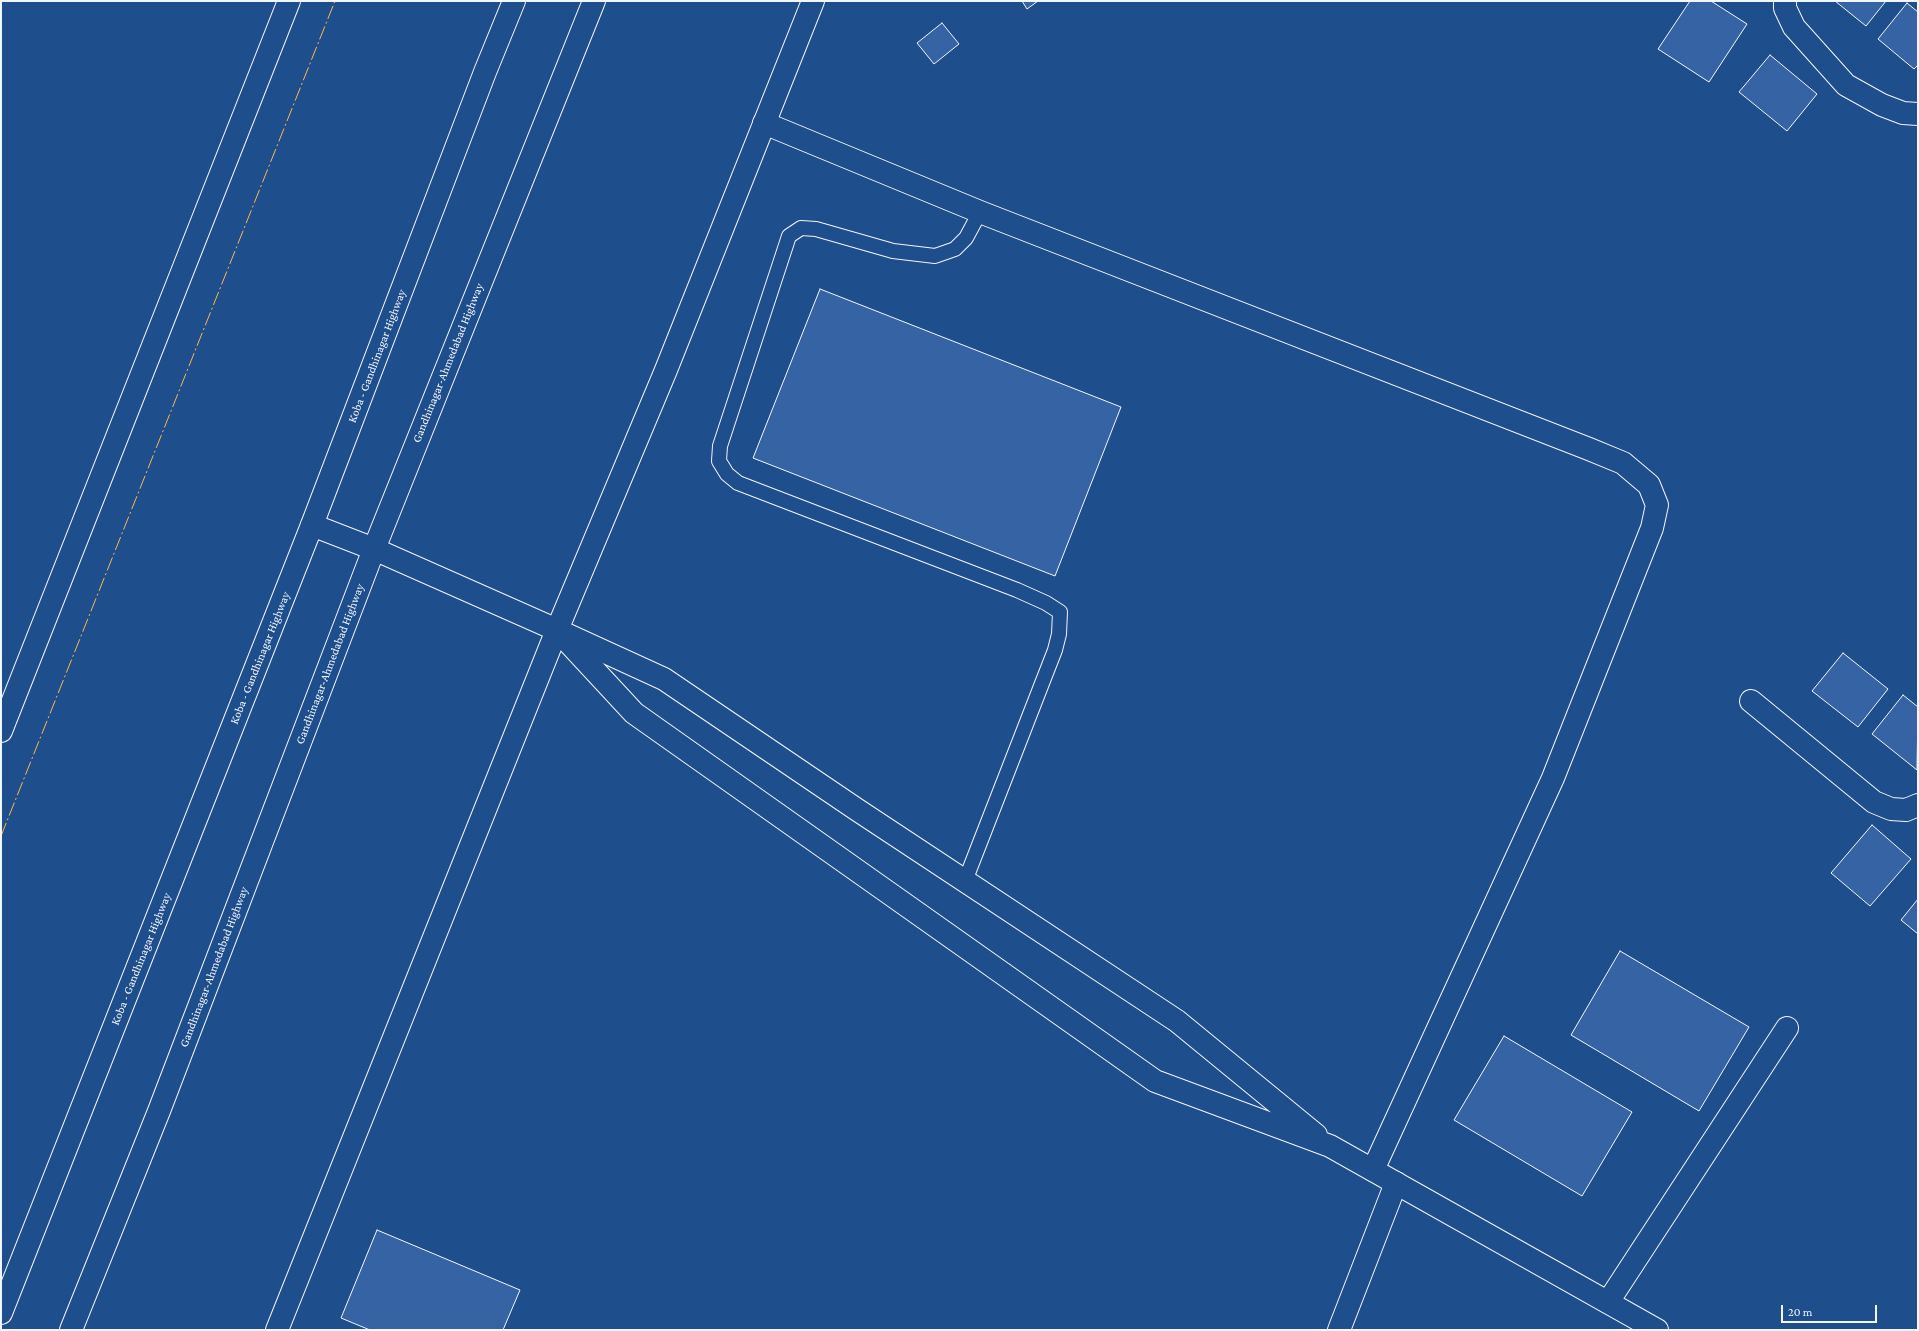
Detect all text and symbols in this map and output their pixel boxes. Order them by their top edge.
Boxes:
street label: Gandhinagar-Ahmedabad Highway [409,281,487,445]
street label: Koba - Gandhinagar Highway [345,287,409,425]
street label: Gandhinagar-Ahmedabad Highway [293,582,367,746]
street label: Koba - Gandhinagar Highway [227,590,293,726]
street label: Gandhinagar-Ahmedabad Highway [177,885,251,1049]
street label: Koba - Gandhinagar Highway [108,891,174,1027]
scale bar [1783,1297,1879,1323]
text: 20 m [1788,1305,1812,1319]

